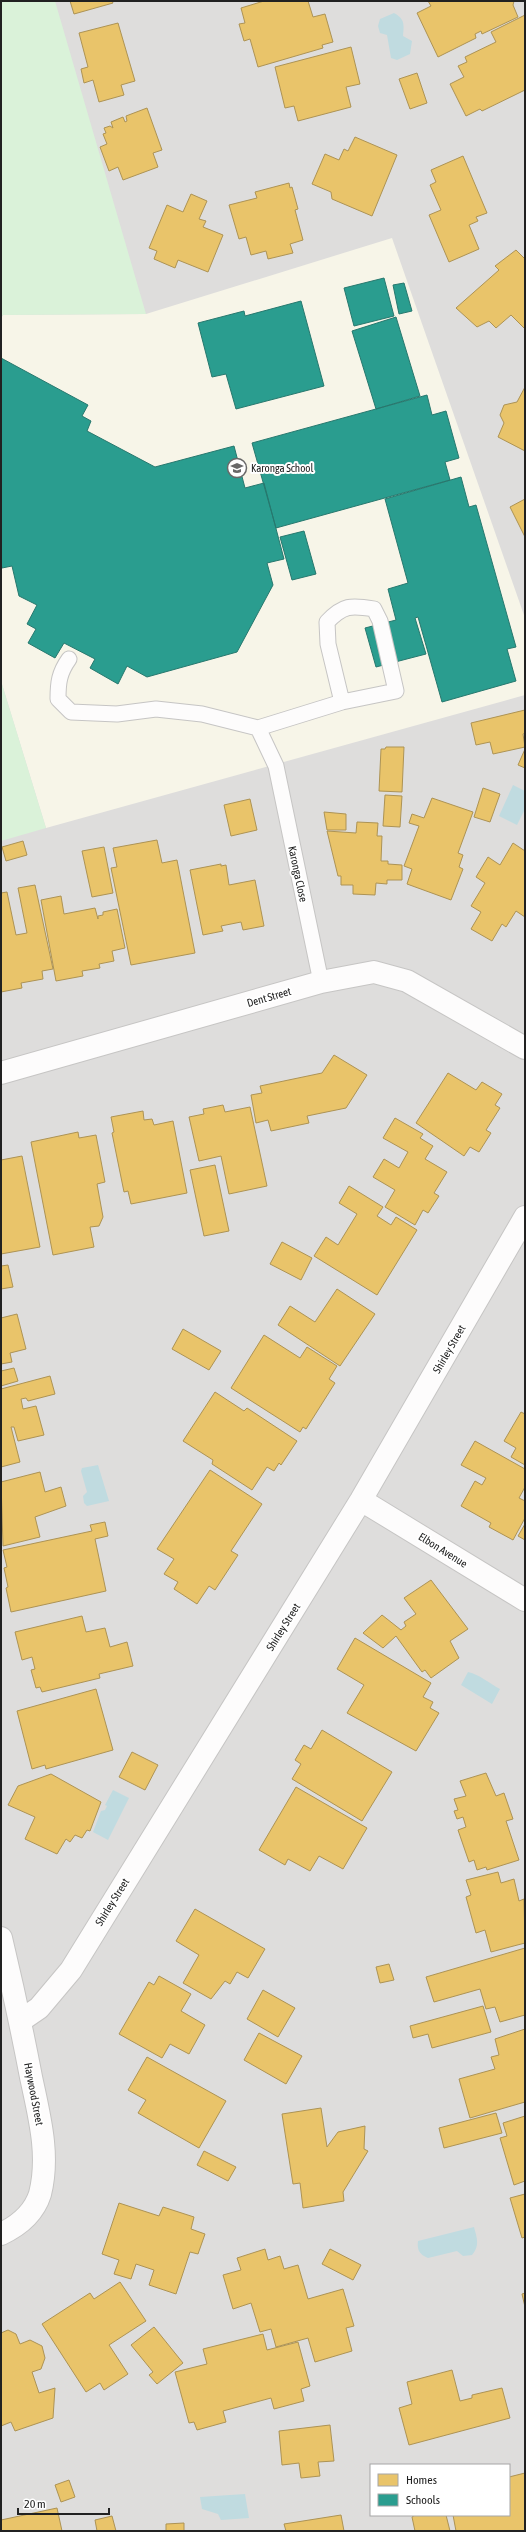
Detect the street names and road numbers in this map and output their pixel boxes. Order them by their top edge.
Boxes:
street label: Karonga Close [286,845,310,903]
street label: Dent Street [246,985,292,1009]
street label: Shirley Street [430,1323,468,1375]
street label: Elbon Avenue [416,1530,470,1570]
street label: Shirley Street [264,1601,302,1653]
street label: Shirley Street [93,1876,131,1928]
street label: Haywood Street [22,2062,46,2126]

